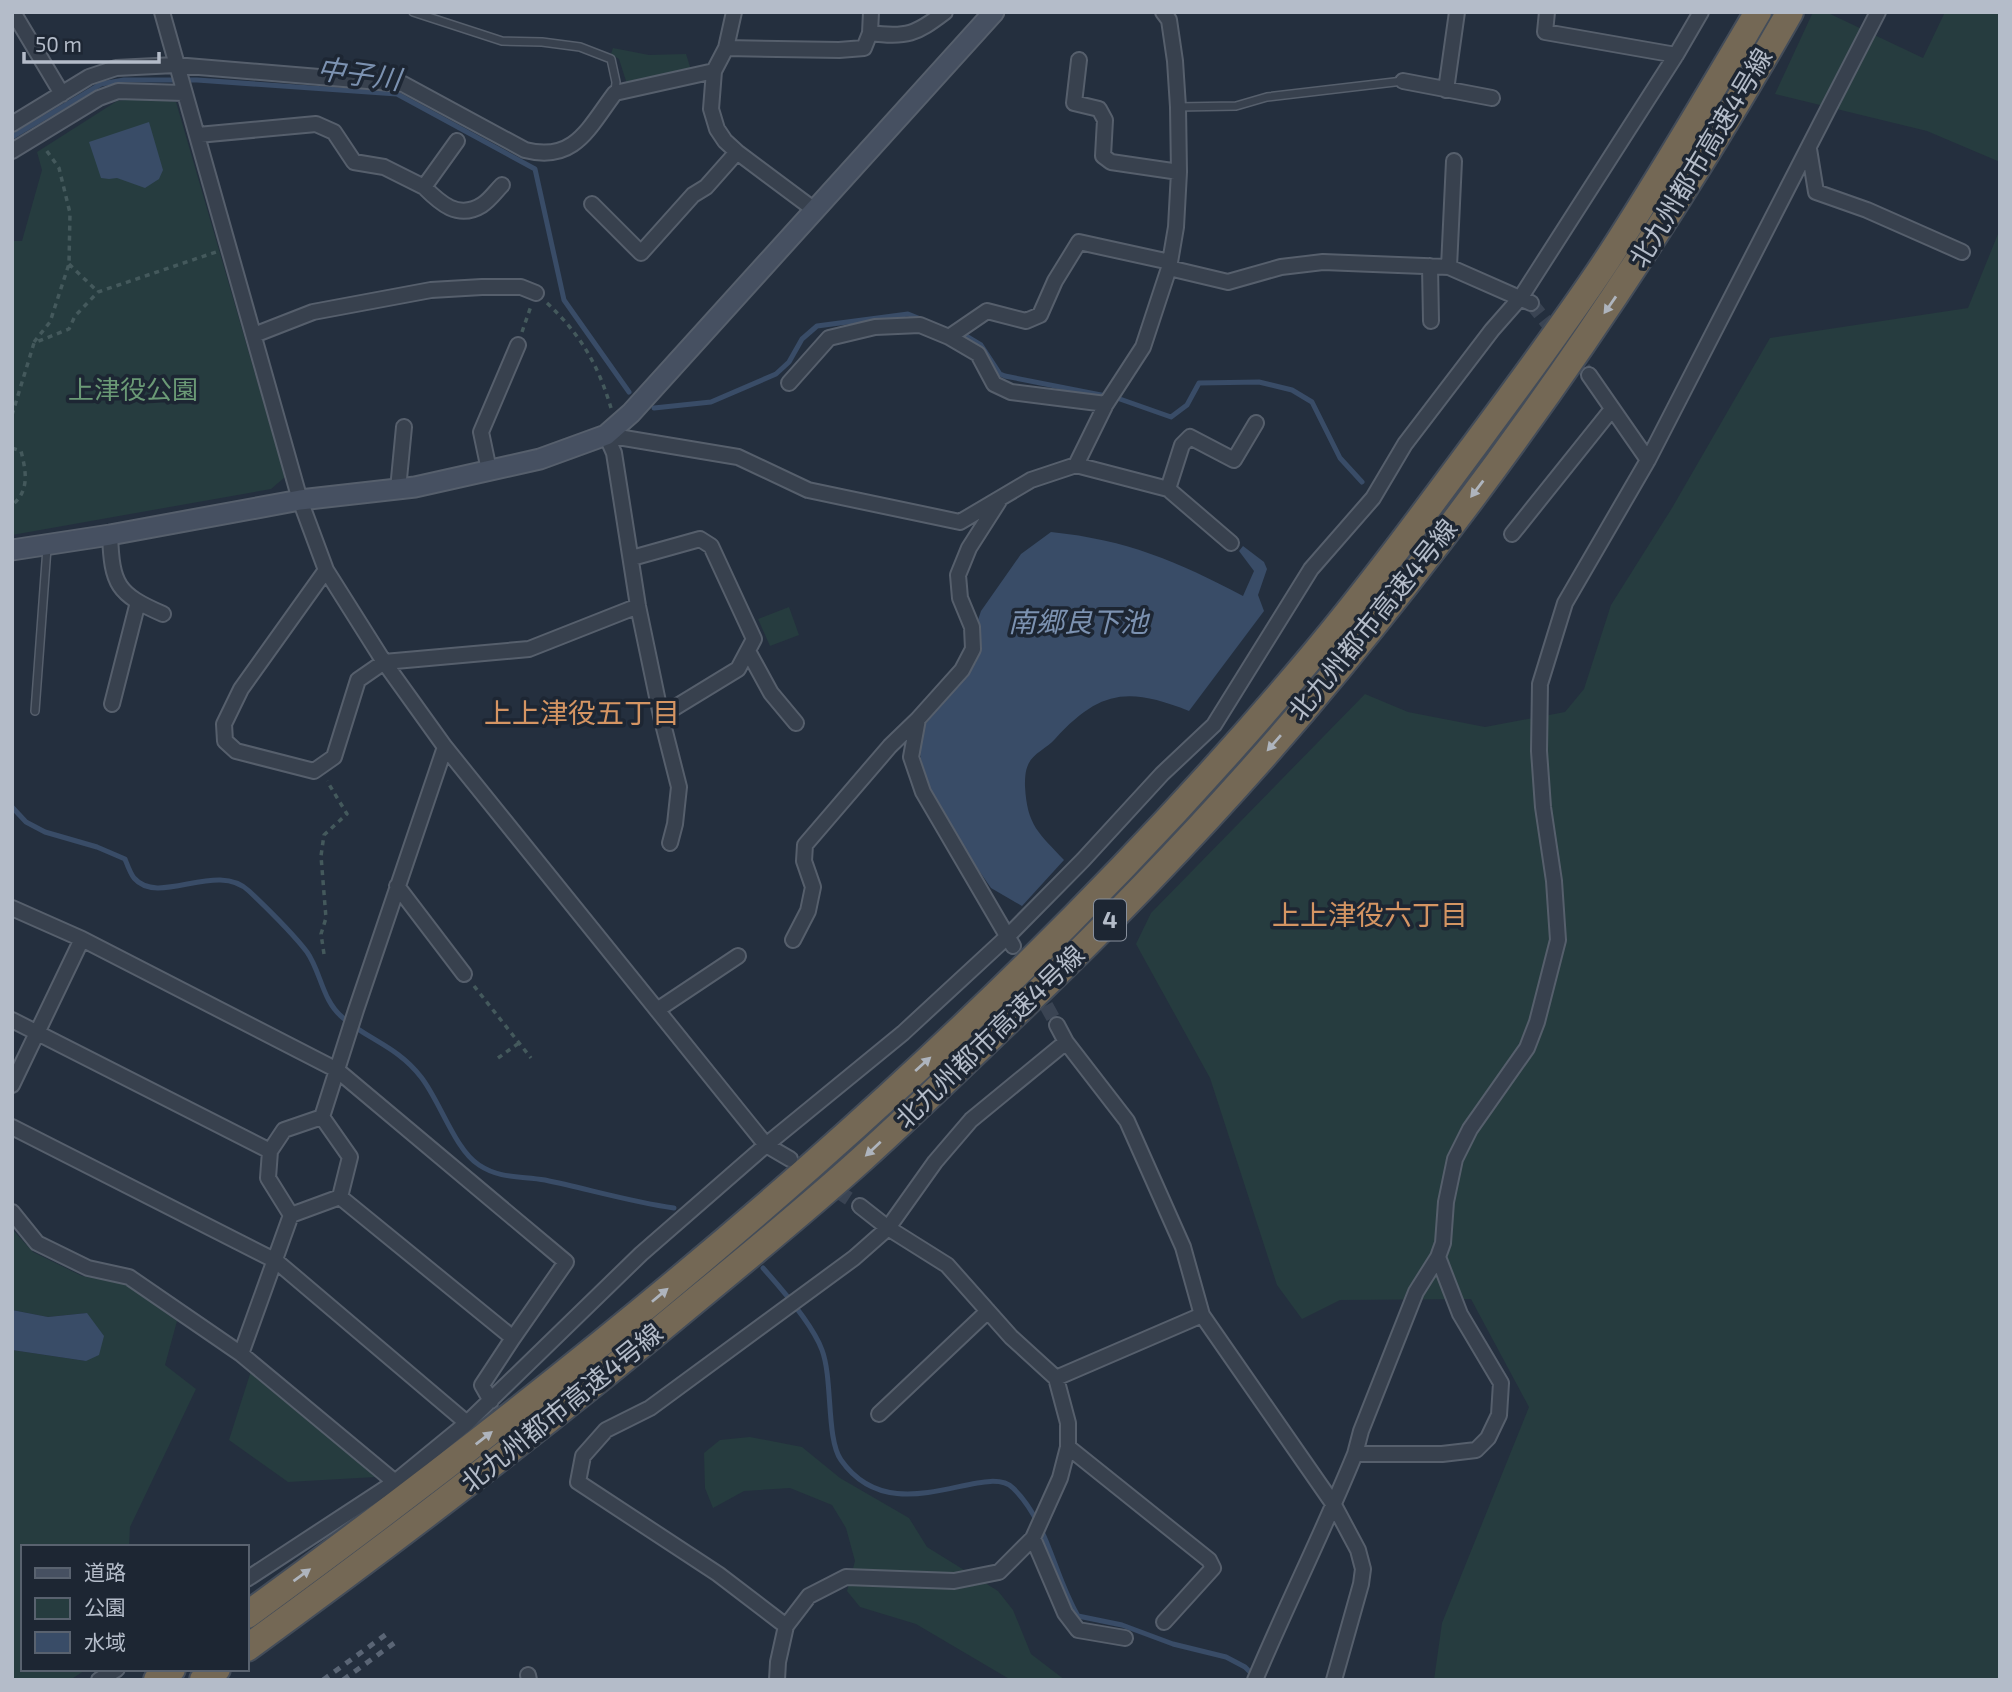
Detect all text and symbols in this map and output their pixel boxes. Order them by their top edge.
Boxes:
scale bar [24,21,159,65]
text: 50 m [35,31,82,56]
street label: 北九州都市高速4号線 [1622,42,1777,272]
water label: 中子川 [315,50,406,96]
one-way arrow [1603,296,1617,314]
park label: 上津役公園 [68,373,198,404]
one-way arrow [1470,480,1484,498]
street label: 北九州都市高速4号線 [1281,512,1463,726]
water label: 南郷良下池 [1008,604,1151,638]
district label: 上上津役五丁目 [484,695,680,729]
one-way arrow [1267,735,1282,752]
district label: 上上津役六丁目 [1272,897,1468,931]
road number: 4 [1094,900,1126,940]
street label: 北九州都市高速4号線 [888,938,1090,1134]
one-way arrow [914,1056,931,1072]
one-way arrow [865,1140,882,1156]
one-way arrow [651,1287,669,1302]
street label: 北九州都市高速4号線 [454,1316,668,1498]
one-way arrow [474,1430,492,1445]
legend [21,1545,248,1671]
text: 道路 [84,1559,126,1584]
one-way arrow [293,1568,311,1582]
text: 公園 [84,1594,126,1619]
text: 水域 [84,1629,126,1654]

